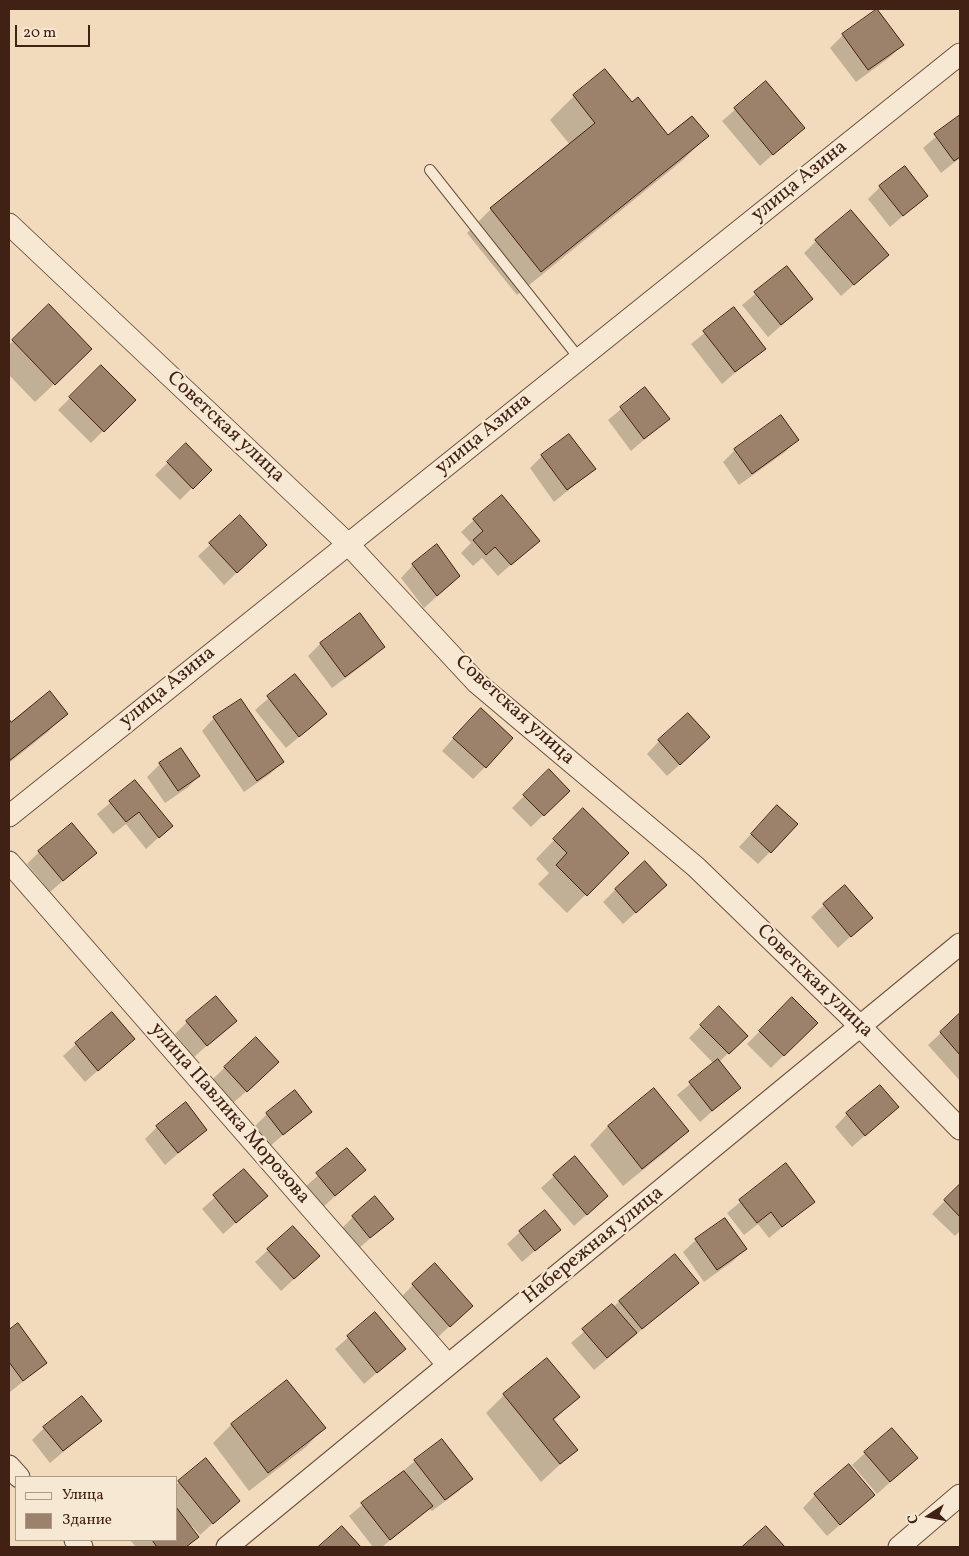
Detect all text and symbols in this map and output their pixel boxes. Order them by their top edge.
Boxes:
scale bar [18,15,92,47]
text: 20 m [23,23,56,44]
street label: улица Азина [747,136,853,228]
street label: Советская улица [161,367,289,489]
street label: улица Азина [431,389,537,481]
street label: улица Азина [115,642,221,734]
street label: Советская улица [449,651,579,771]
street label: Советская улица [751,920,877,1044]
street label: улица Павлика Морозова [144,1018,314,1210]
street label: Набережная улица [519,1182,669,1310]
legend [15,1476,178,1541]
text: Улица [62,1485,104,1506]
north arrow [904,1491,954,1541]
text: Здание [62,1510,112,1531]
text: С [904,1513,924,1525]

